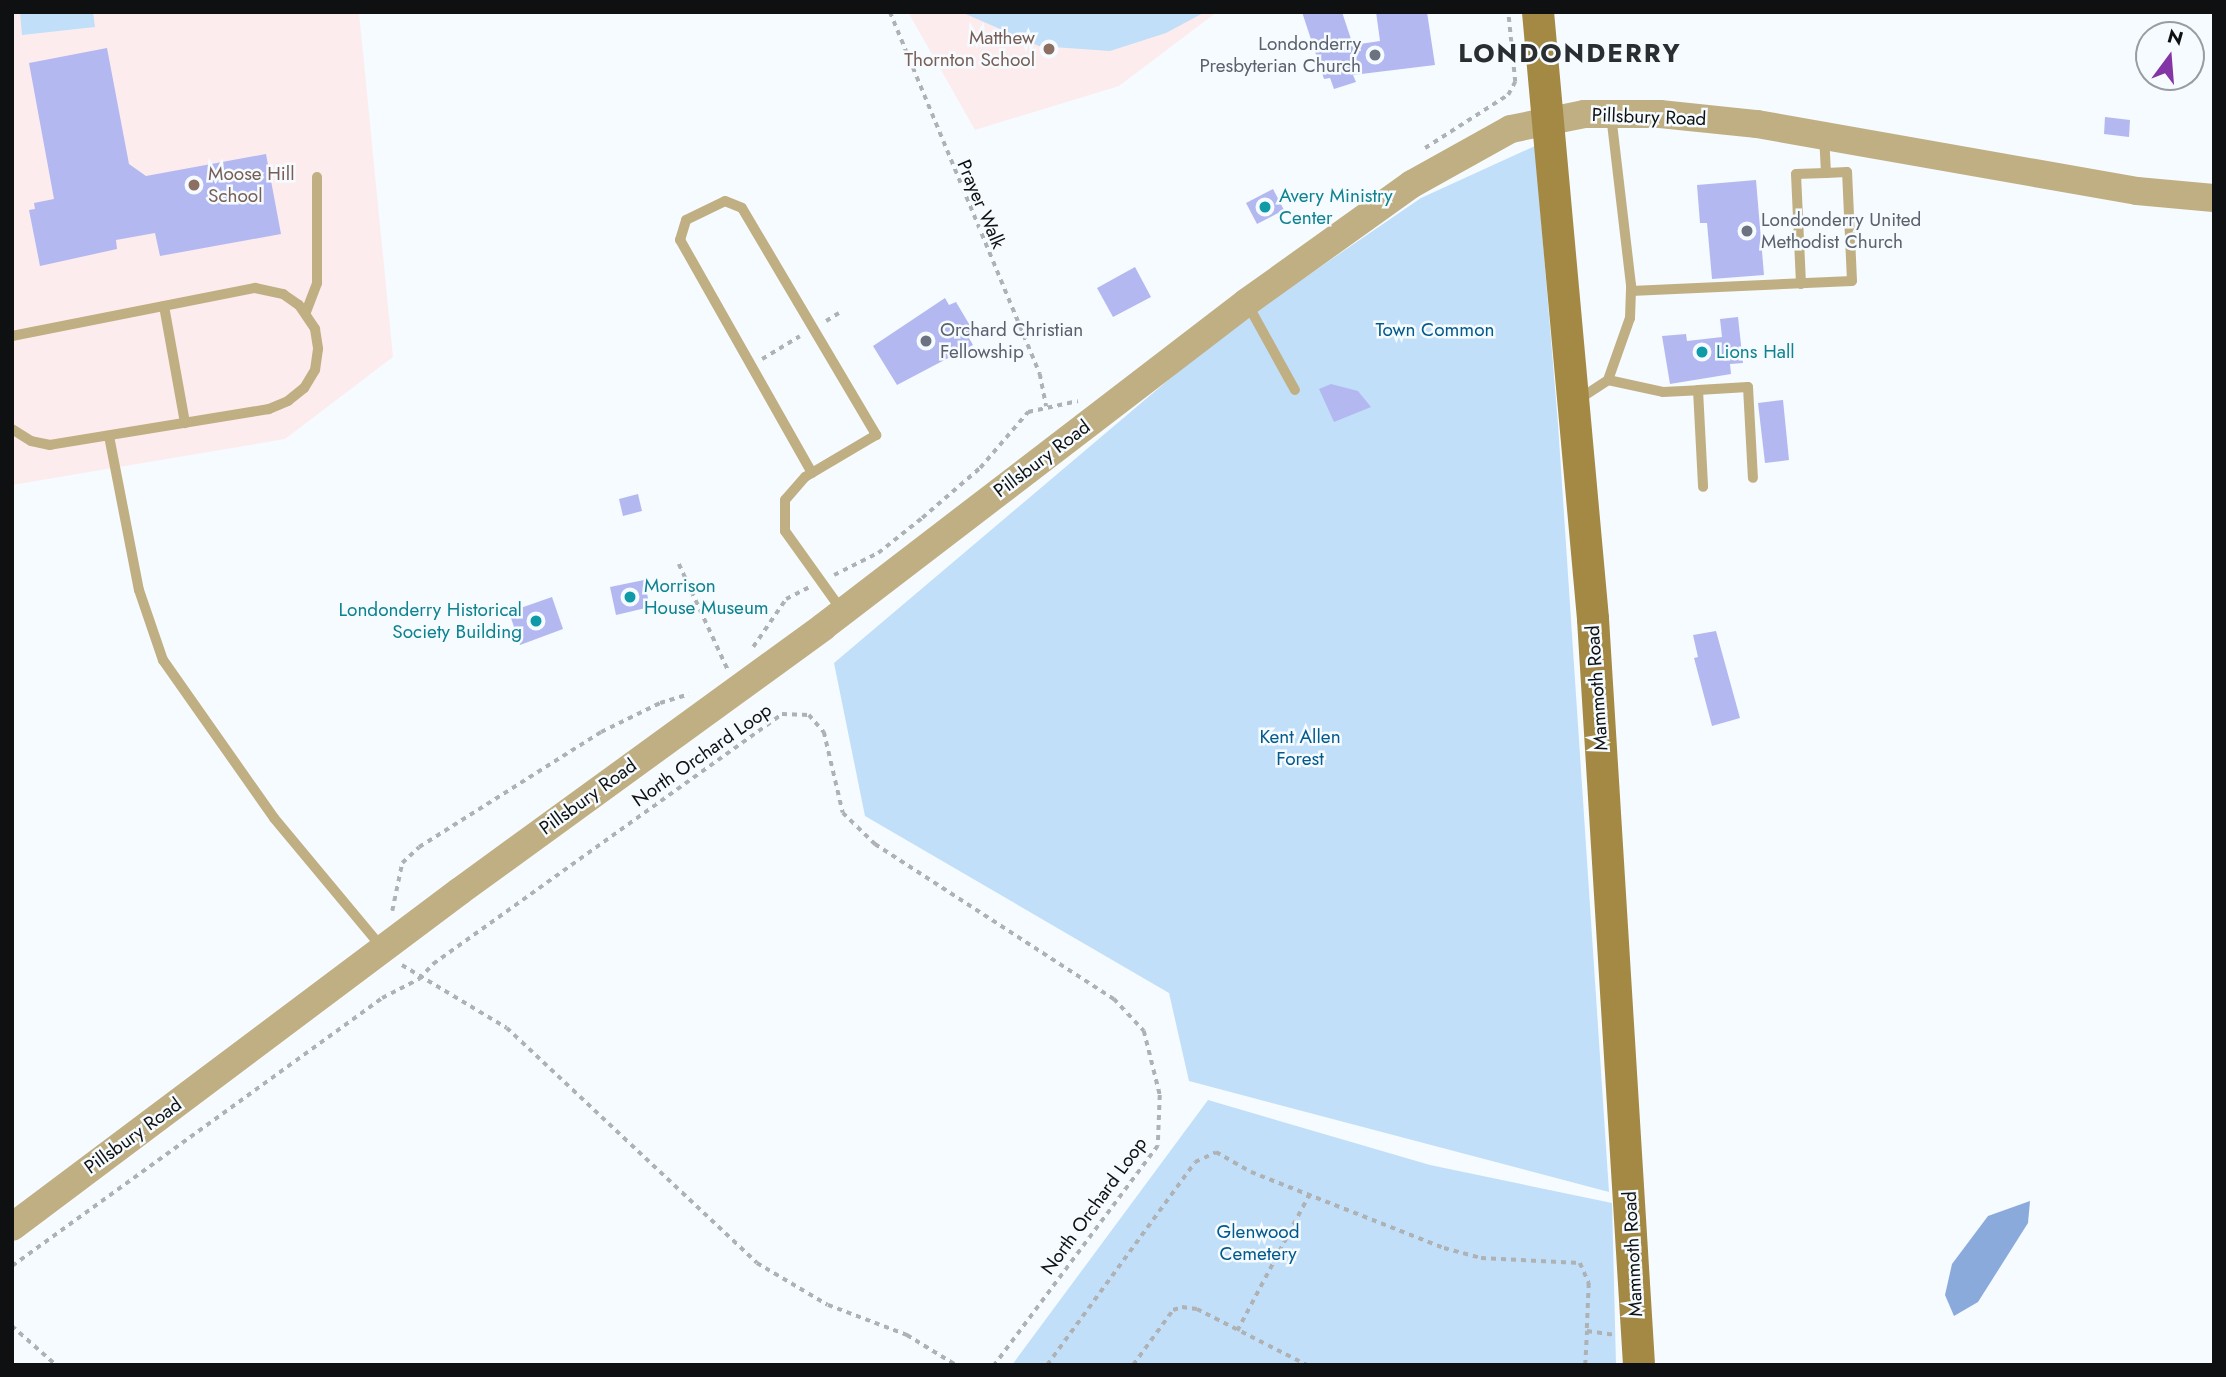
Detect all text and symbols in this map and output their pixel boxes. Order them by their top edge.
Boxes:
north arrow [2135,21,2205,91]
text: N [2164,22,2186,52]
place label: Matthew Thornton School [904,27,1035,71]
place label: Londonderry Presbyterian Church [1200,33,1361,77]
district label: LONDONDERRY [1460,38,1680,70]
marker: Matthew Thornton School [1041,41,1057,57]
marker: Londonderry Presbyterian Church [1367,47,1383,63]
street label: Pillsbury Road [1591,104,1707,130]
street label: Prayer Walk [952,156,1010,252]
place label: Moose Hill School [208,163,295,207]
marker: Moose Hill School [186,177,202,193]
place label: Avery Ministry Center [1279,185,1393,229]
marker: Avery Ministry Center [1257,199,1273,215]
place label: Londonderry United Methodist Church [1761,209,1921,253]
marker: Londonderry United Methodist Church [1739,223,1755,239]
place label: Orchard Christian Fellowship [940,319,1083,363]
park label: Town Common [1376,319,1494,341]
marker: Orchard Christian Fellowship [918,333,934,349]
place label: Lions Hall [1716,341,1795,363]
marker: Lions Hall [1694,344,1710,360]
street label: Pillsbury Road [989,415,1095,503]
place label: Morrison House Museum [644,575,769,619]
marker: Morrison House Museum [622,589,638,605]
place label: Londonderry Historical Society Building [338,599,522,643]
marker: Londonderry Historical Society Building [528,613,544,629]
street label: Mammoth Road [1581,624,1613,752]
street label: North Orchard Loop [628,698,776,812]
park label: Kent Allen Forest [1259,726,1341,770]
street label: Pillsbury Road [535,754,641,840]
street label: Pillsbury Road [80,1093,186,1179]
street label: North Orchard Loop [1036,1133,1152,1279]
street label: Mammoth Road [1618,1191,1648,1317]
park label: Glenwood Cemetery [1217,1221,1299,1265]

